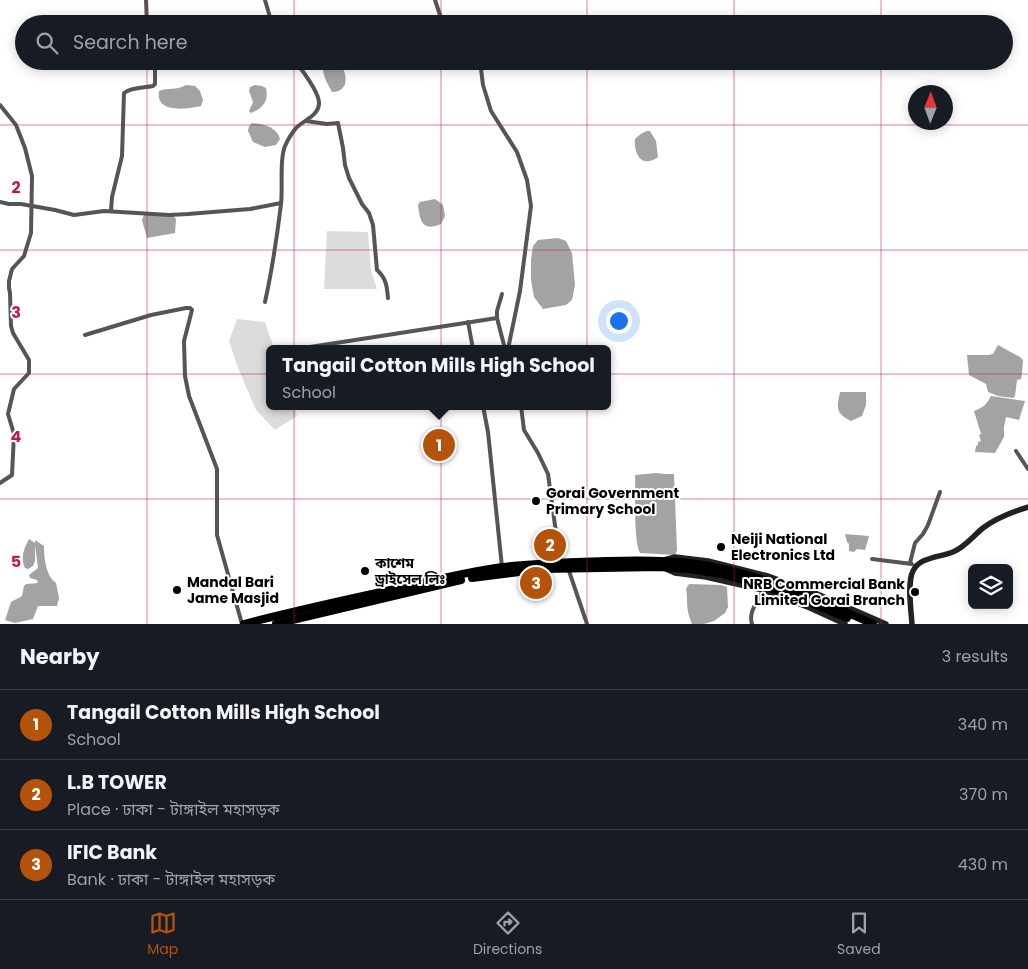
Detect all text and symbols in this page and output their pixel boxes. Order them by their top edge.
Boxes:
search box [15,15,1013,70]
icon: search [33,29,61,57]
text: Search here [73,29,187,56]
north arrow [908,85,953,130]
text: 2 [11,176,21,199]
text: 3 [11,301,21,324]
your location [606,308,632,334]
popup [266,345,611,410]
text: Tangail Cotton Mills High School [282,352,595,379]
text: School [282,381,336,404]
text: 4 [11,425,22,448]
pin: 1 [423,426,455,464]
place label: Gorai Government Primary School [546,483,679,519]
marker: Gorai Government Primary School [530,495,542,507]
pin: 2 [534,526,566,564]
place label: Neiji National Electronics Ltd [731,529,835,565]
marker: Neiji National Electronics Ltd [715,541,727,553]
text: 5 [11,550,21,573]
place label: কাশেম ড্রাইসেল লিঃ [374,553,446,589]
pin: 3 [520,564,552,602]
map controls [968,564,1013,609]
button: layers [968,564,1013,609]
marker: কাশেম ড্রাইসেল লিঃ [359,565,371,577]
place label: Mandal Bari Jame Masjid [187,572,279,608]
place label: NRB Commercial Bank Limited Gorai Branch [743,574,905,610]
marker: Mandal Bari Jame Masjid [171,584,183,596]
marker: NRB Commercial Bank Limited Gorai Branch [909,586,921,598]
text: Nearby [20,642,100,671]
text: 3 results [942,645,1008,668]
text: Tangail Cotton Mills High School [67,699,380,726]
text: 1 [33,713,39,736]
text: 340 m [958,713,1008,736]
text: School [67,728,121,751]
text: L.B TOWER [67,769,167,796]
text: 2 [31,783,41,806]
text: 370 m [959,783,1008,806]
text: Place · ঢাকা - টাঙ্গাইল মহাসড়ক [67,798,280,821]
text: IFIC Bank [67,839,157,866]
text: 3 [31,853,41,876]
text: 430 m [958,853,1008,876]
text: Bank · ঢাকা - টাঙ্গাইল মহাসড়ক [67,868,275,891]
tab: Map [147,909,178,960]
tab: Directions [473,909,542,960]
tab: Saved [837,909,881,960]

